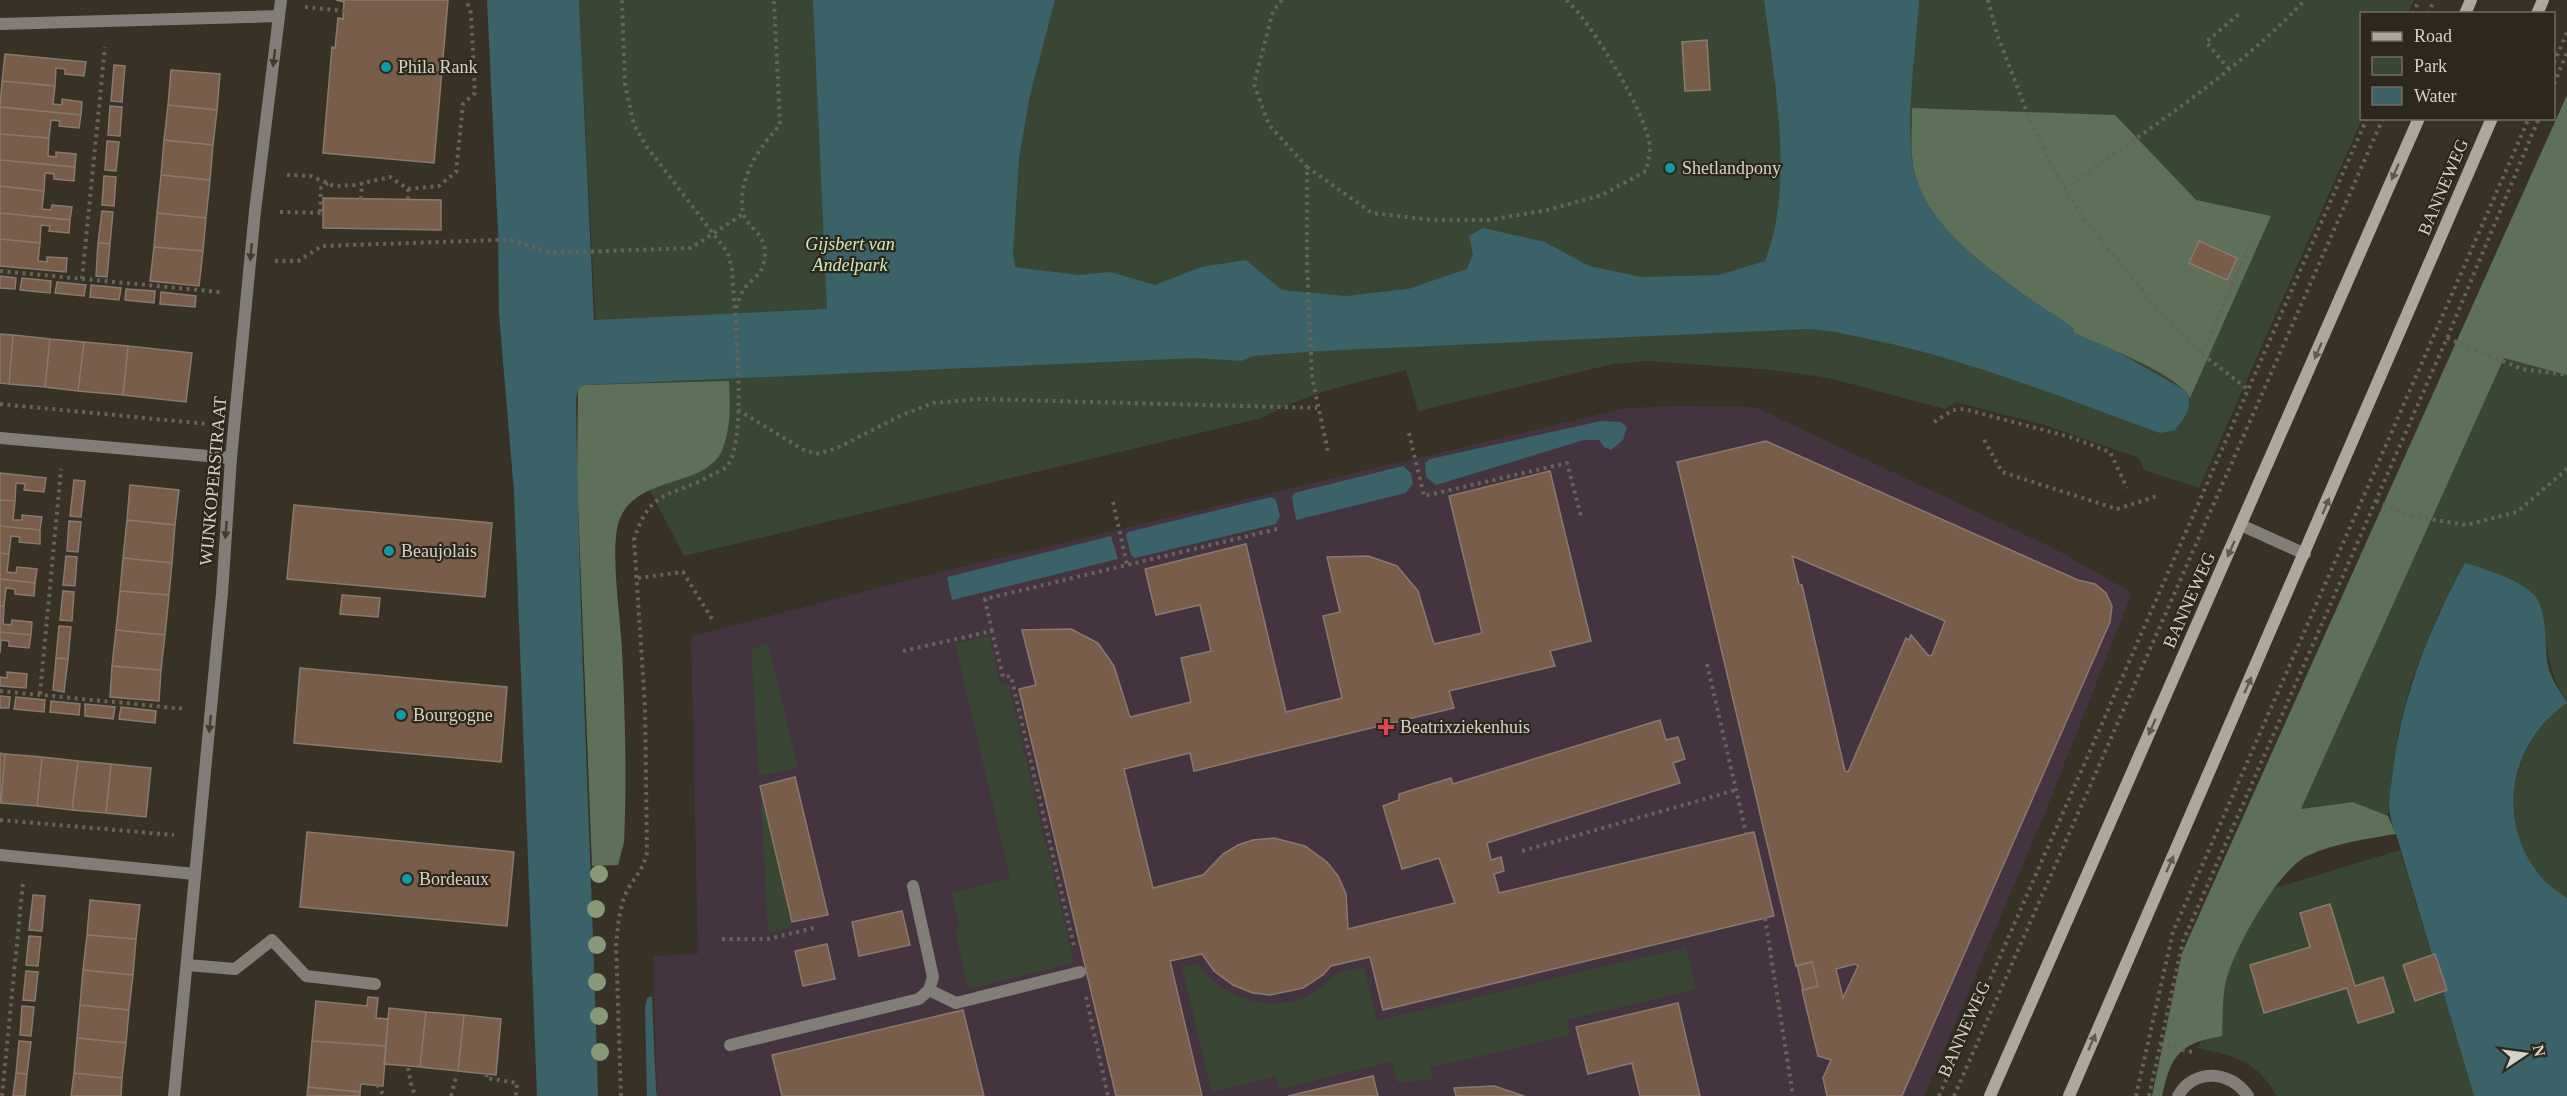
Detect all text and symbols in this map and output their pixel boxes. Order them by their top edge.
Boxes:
legend [2360,12,2555,120]
text: Road [2414,26,2452,46]
one-way arrow [269,49,278,68]
text: Park [2414,56,2447,76]
place label: Phila Rank [398,57,478,77]
marker: Phila Rank [379,60,393,74]
text: Water [2414,86,2457,106]
street label: BANNEWEG [2414,136,2472,238]
place label: Shetlandpony [1682,158,1781,178]
marker: Shetlandpony [1663,161,1677,175]
one-way arrow [2390,163,2400,181]
park label: Gijsbert van Andelpark [805,234,895,275]
one-way arrow [247,242,256,261]
one-way arrow [2313,342,2322,359]
street label: WIJNKOPERSTRAAT [196,395,230,567]
one-way arrow [2321,497,2331,515]
one-way arrow [222,520,231,539]
one-way arrow [2226,540,2236,558]
place label: Beaujolais [401,541,477,561]
marker: Beaujolais [382,544,396,558]
street label: BANNEWEG [2159,549,2219,651]
one-way arrow [2244,676,2254,694]
place label: Bourgogne [413,705,493,725]
marker: Bourgogne [394,708,408,722]
one-way arrow [205,714,215,733]
place label: Beatrixziekenhuis [1400,717,1530,737]
marker: Beatrixziekenhuis [1377,718,1395,736]
one-way arrow [2148,719,2157,736]
one-way arrow [2165,854,2175,872]
place label: Bordeaux [419,869,489,889]
marker: Bordeaux [400,872,414,886]
street label: BANNEWEG [1934,978,1994,1080]
north arrow [2495,1024,2555,1084]
one-way arrow [2087,1033,2097,1051]
text: N [2530,1043,2549,1059]

